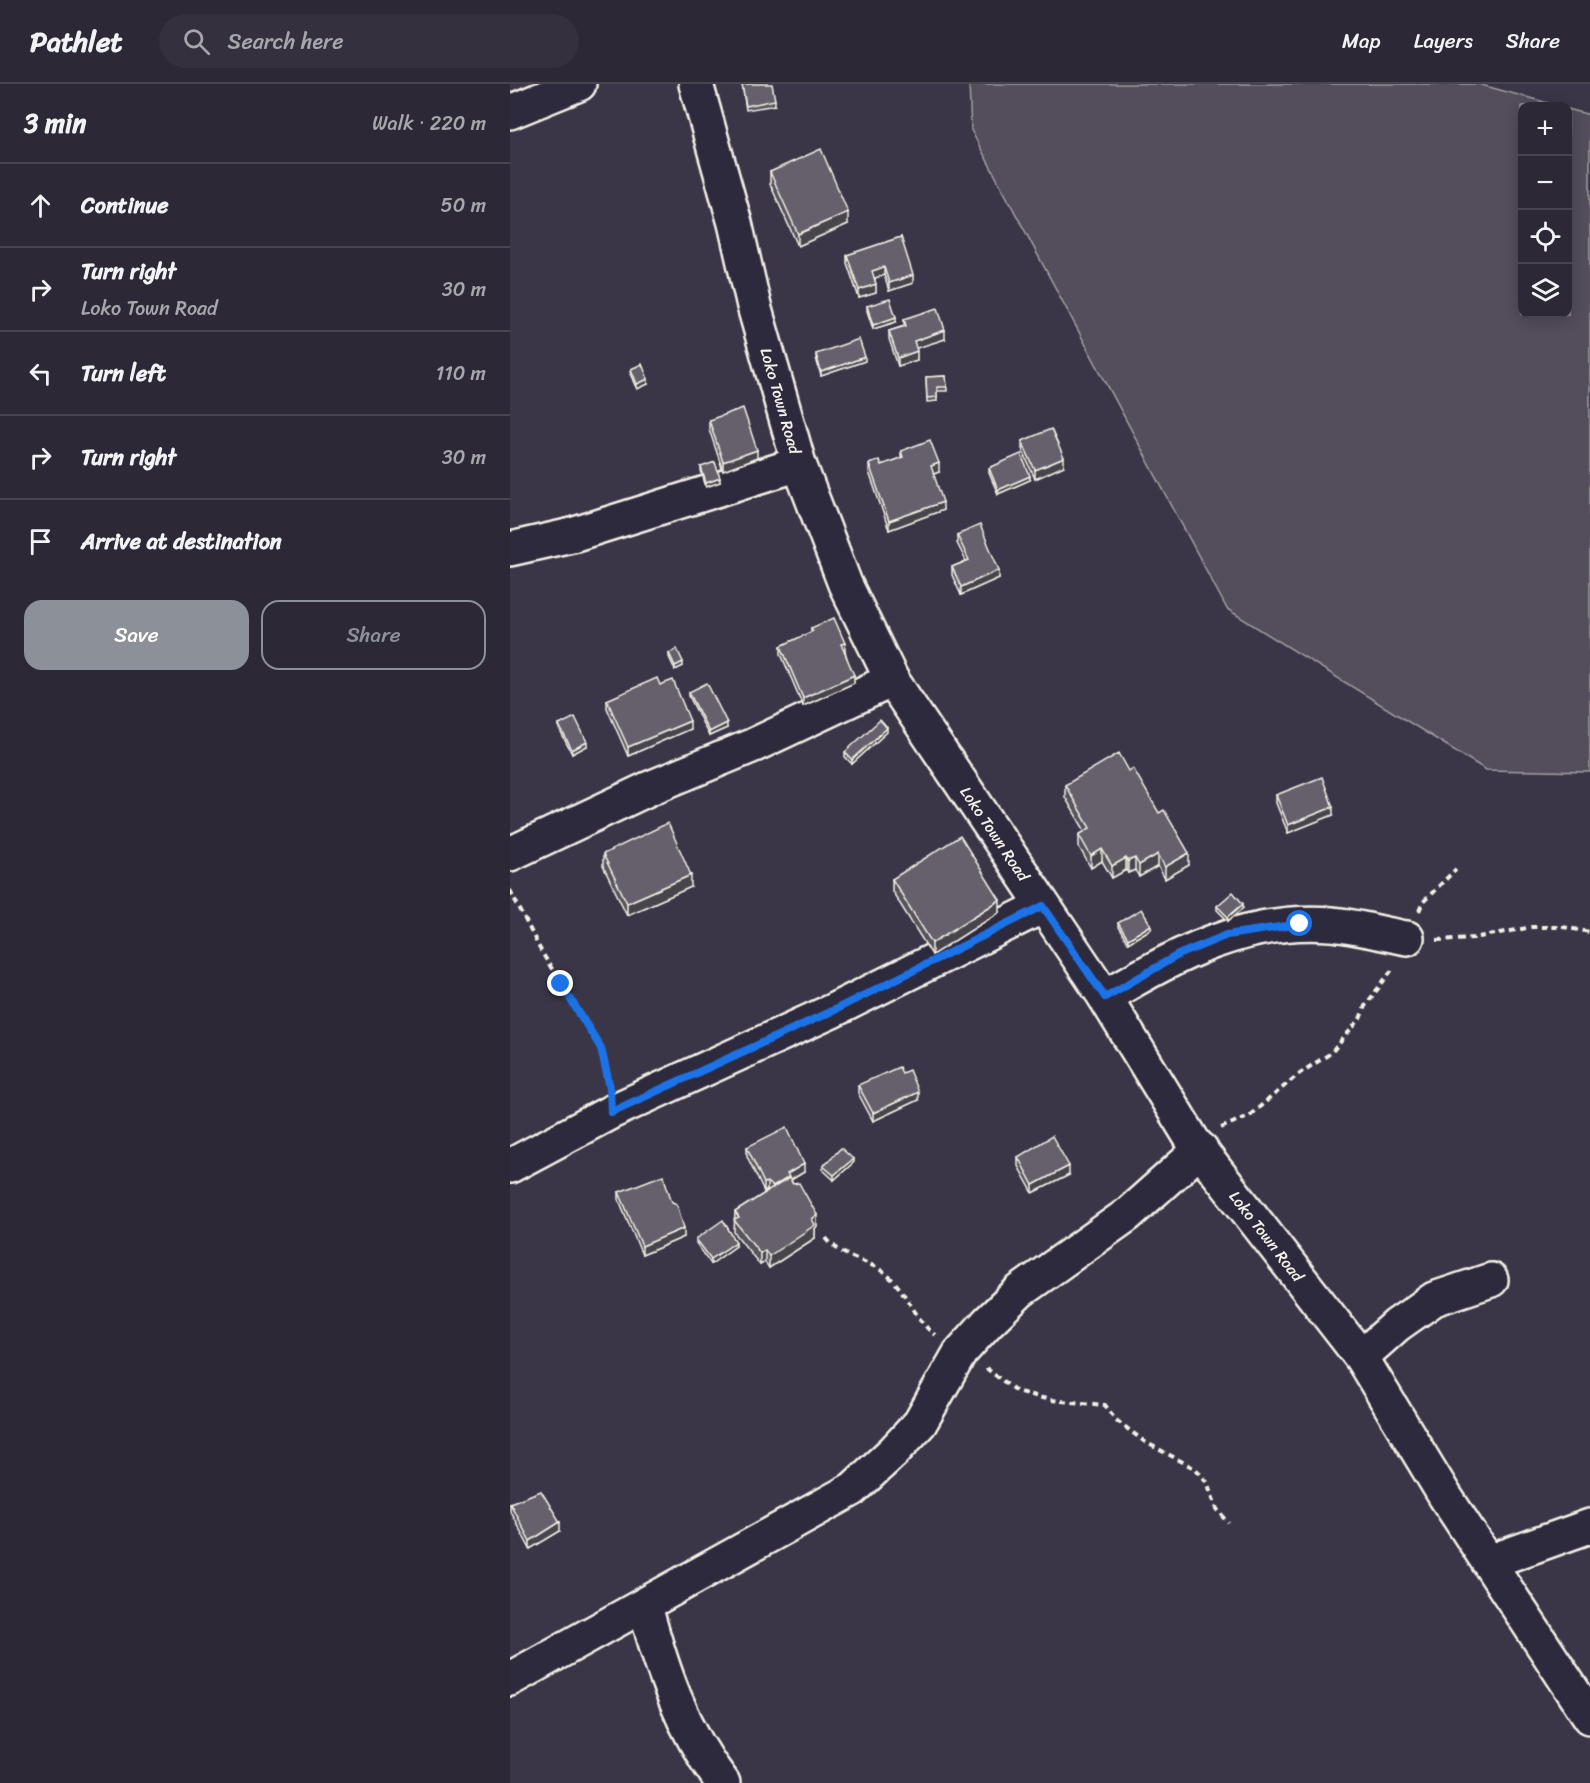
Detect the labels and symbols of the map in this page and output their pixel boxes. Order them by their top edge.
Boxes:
street label: Loko Town Road [752,344,810,459]
street label: Loko Town Road [952,780,1038,888]
route start [1286,910,1312,936]
route end [547,970,573,996]
street label: Loko Town Road [1221,1184,1312,1289]

